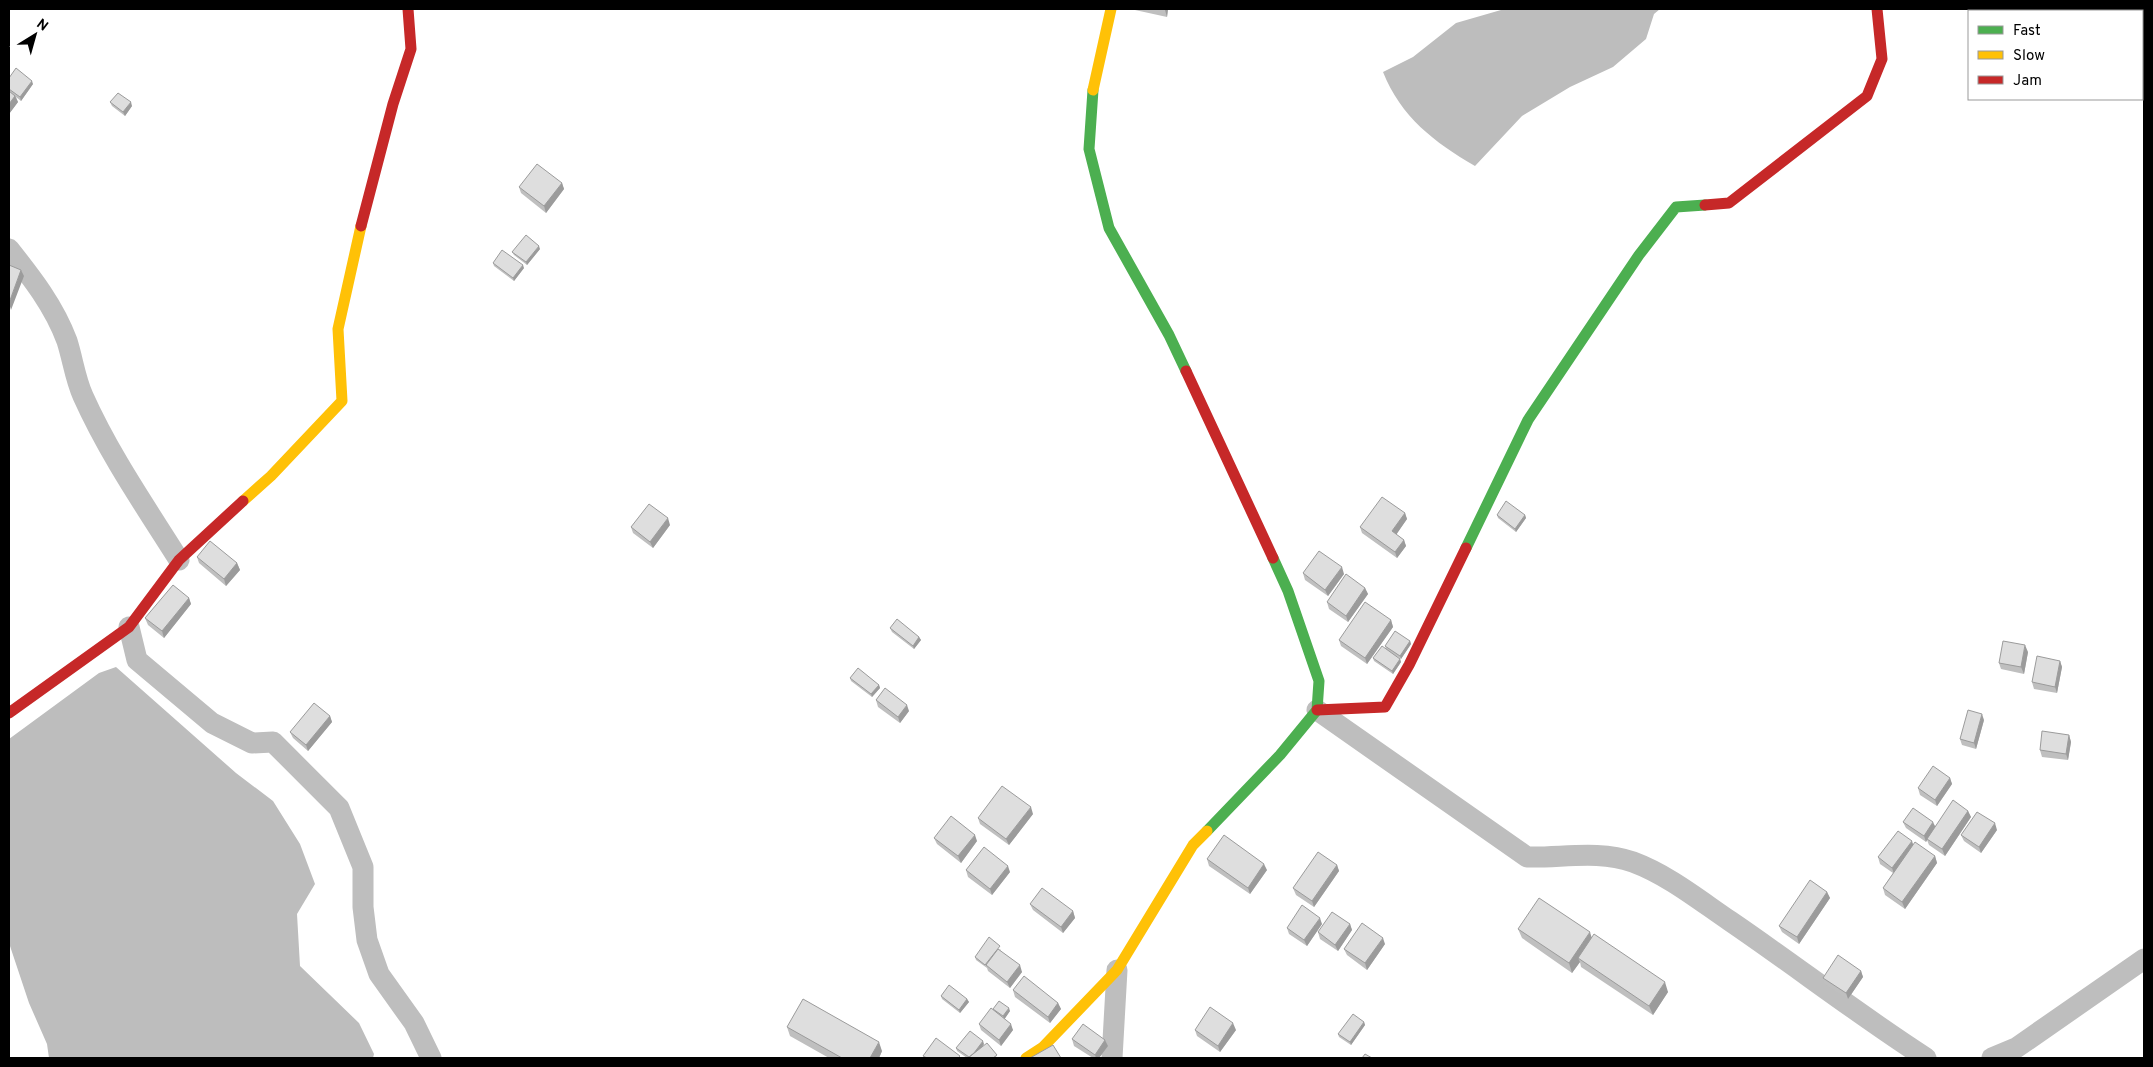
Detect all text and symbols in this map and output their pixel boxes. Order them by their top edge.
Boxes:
north arrow [10,10,60,60]
legend [1968,10,2143,100]
text: N [33,16,51,36]
text: Fast [2013,22,2041,41]
text: Slow [2013,47,2045,66]
text: Jam [2013,72,2042,91]

